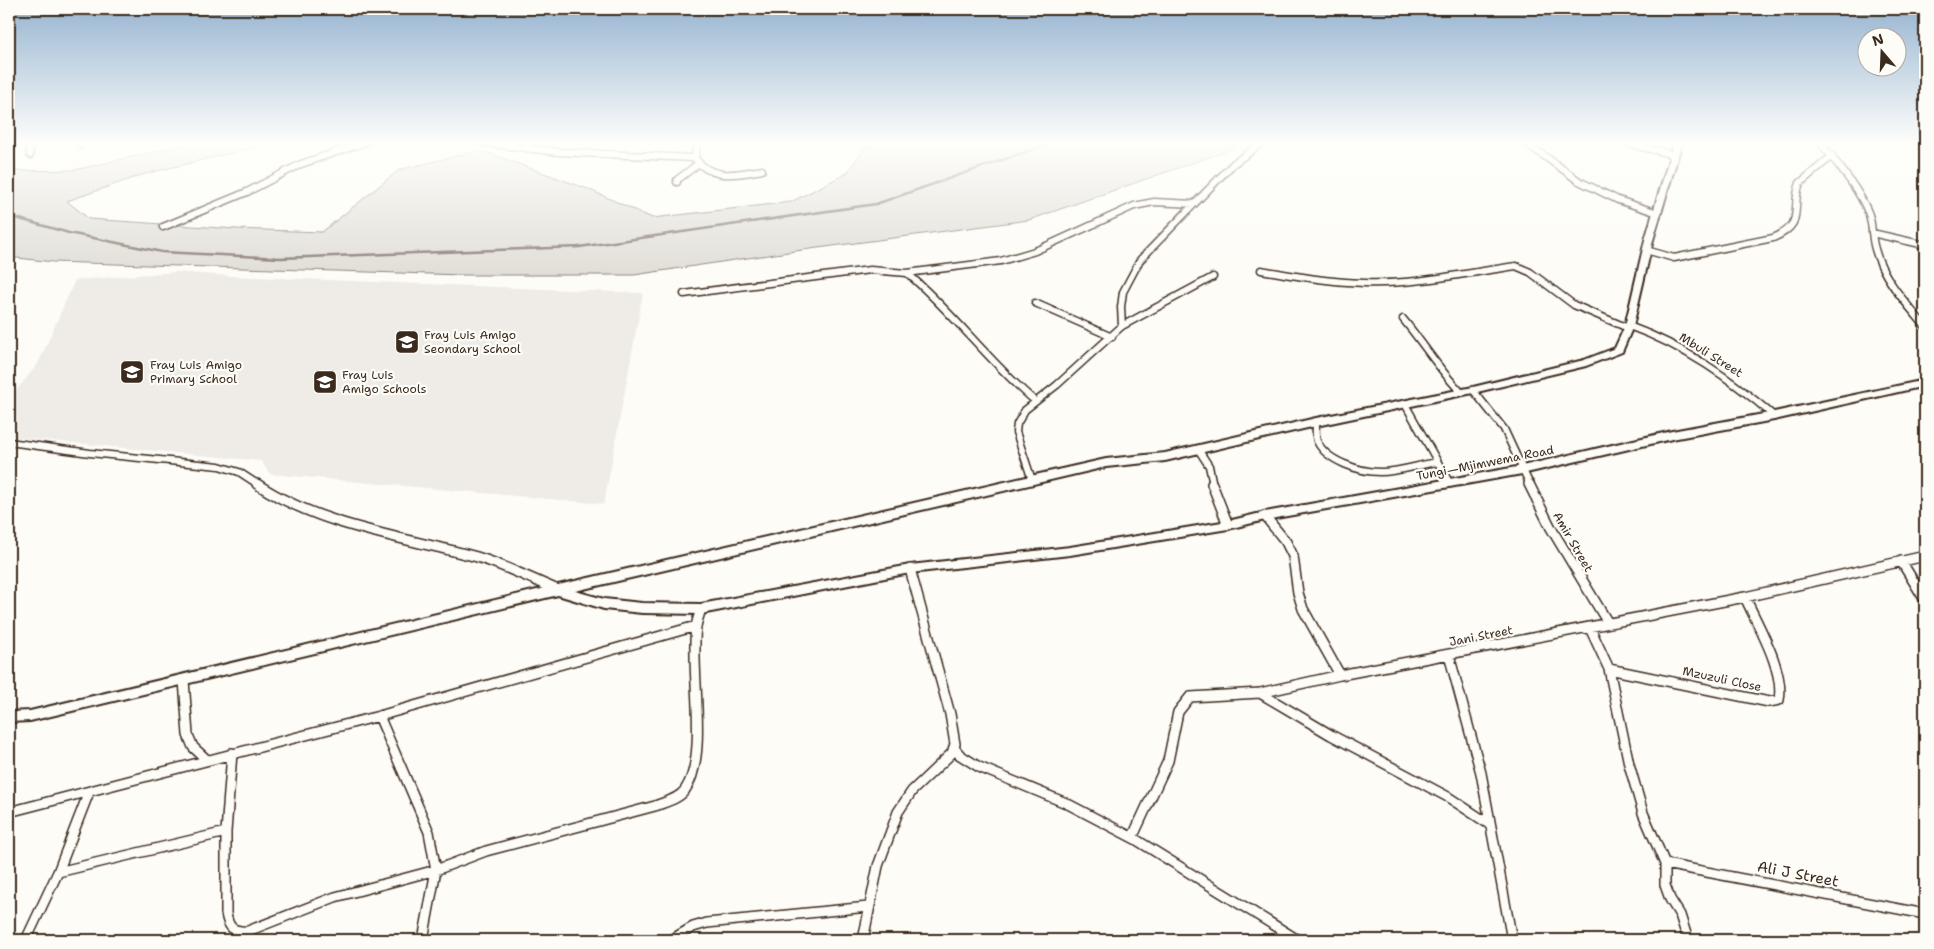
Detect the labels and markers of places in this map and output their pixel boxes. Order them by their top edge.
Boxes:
place label: Fray Luis Amigo Seondary School [424,327,521,357]
school or university icon: Fray Luis Amigo Seondary School [394,329,420,355]
place label: Fray Luis Amigo Primary School [150,357,242,387]
school or university icon: Fray Luis Amigo Primary School [119,359,145,385]
place label: Fray Luis Amigo Schools [342,367,426,397]
school or university icon: Fray Luis Amigo Schools [312,369,338,395]

